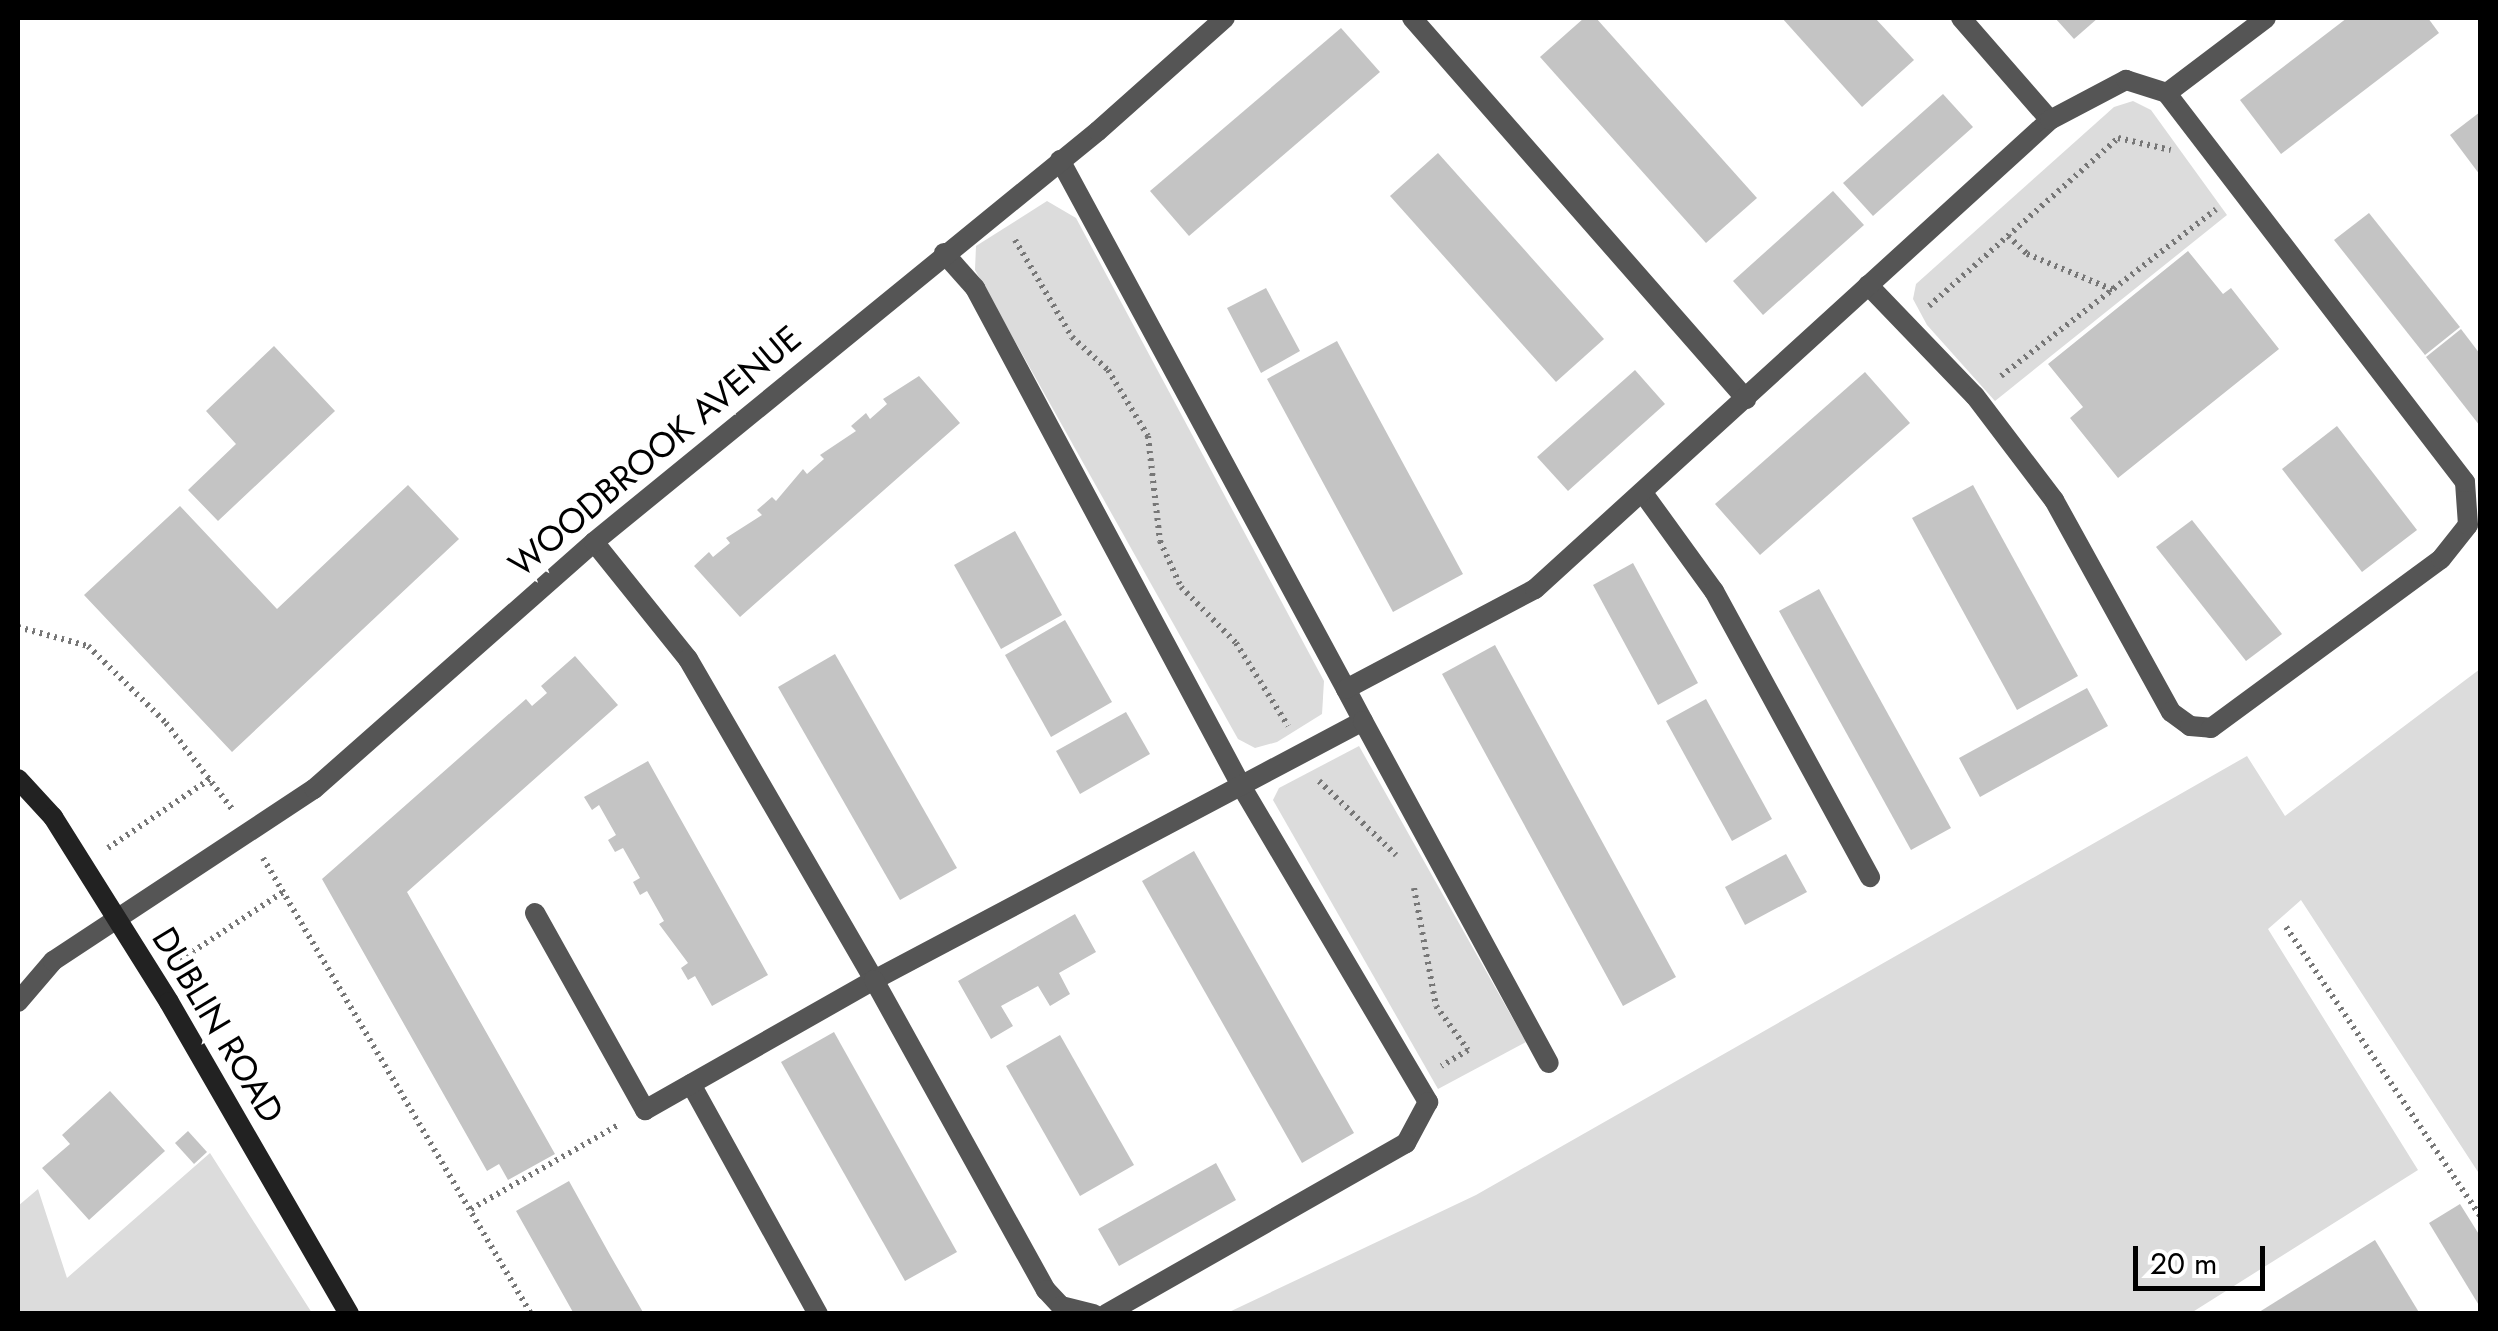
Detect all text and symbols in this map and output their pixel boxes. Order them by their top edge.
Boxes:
street label: WOODBROOK AVENUE [500,317,810,585]
street label: DUBLIN ROAD [143,920,293,1130]
scale bar [2138,1226,2270,1288]
text: 20 m [2150,1242,2217,1285]

